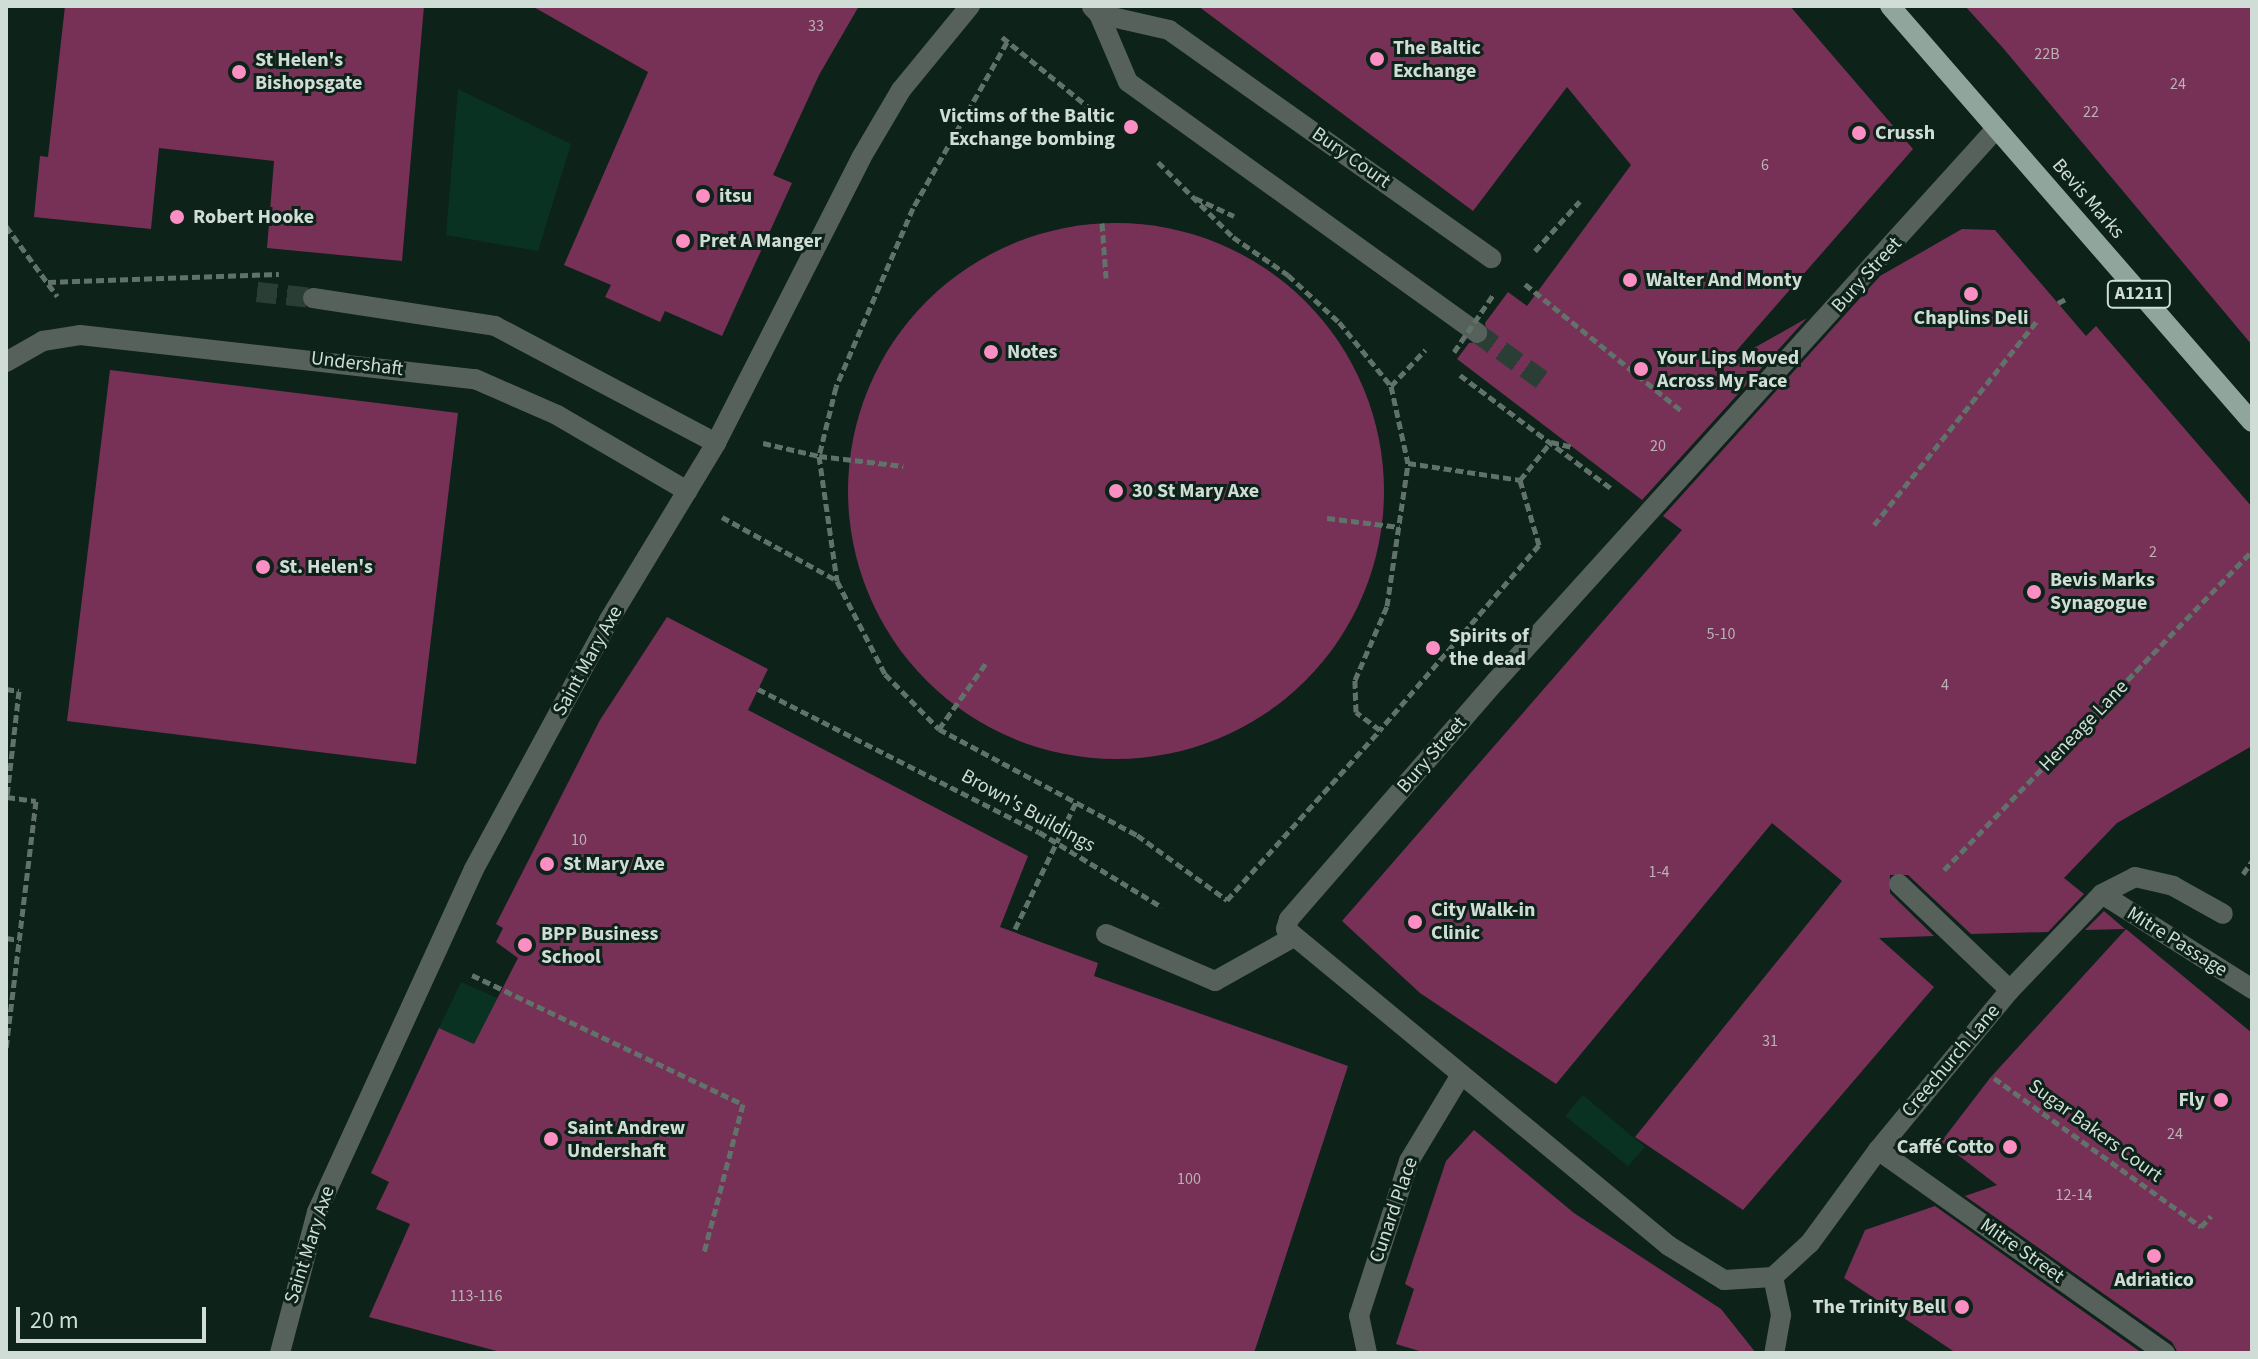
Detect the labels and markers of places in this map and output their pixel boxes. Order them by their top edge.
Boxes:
place label: The Baltic Exchange [1393,36,1481,83]
place label: St Helen's Bishopsgate [255,48,362,95]
marker: The Baltic Exchange [1368,50,1386,68]
marker: St Helen's Bishopsgate [230,63,248,81]
place label: Victims of the Baltic Exchange bombing [940,104,1115,151]
marker: Victims of the Baltic Exchange bombing [1122,118,1140,136]
place label: Crussh [1875,121,1935,145]
marker: Crussh [1850,124,1868,142]
place label: itsu [719,184,752,208]
marker: itsu [694,187,712,205]
place label: Robert Hooke [193,205,314,229]
marker: Robert Hooke [168,208,186,226]
place label: Pret A Manger [699,229,822,253]
marker: Pret A Manger [674,232,692,250]
place label: Walter And Monty [1646,268,1802,292]
marker: Walter And Monty [1621,271,1639,289]
marker: Chaplins Deli [1962,285,1980,303]
place label: Chaplins Deli [1914,306,2028,330]
place label: Notes [1007,340,1057,364]
marker: Notes [982,343,1000,361]
place label: Your Lips Moved Across My Face [1657,346,1799,393]
marker: Your Lips Moved Across My Face [1632,360,1650,378]
place label: 30 St Mary Axe [1132,479,1259,503]
marker: 30 St Mary Axe [1107,482,1125,500]
place label: St. Helen's [279,555,373,579]
marker: St. Helen's [254,558,272,576]
place label: Bevis Marks Synagogue [2050,568,2155,615]
marker: Bevis Marks Synagogue [2025,583,2043,601]
place label: Spirits of the dead [1449,624,1529,671]
marker: Spirits of the dead [1424,639,1442,657]
place label: St Mary Axe [563,852,665,876]
marker: St Mary Axe [538,855,556,873]
place label: City Walk-in Clinic [1431,898,1535,945]
marker: City Walk-in Clinic [1406,913,1424,931]
place label: BPP Business School [541,922,658,969]
marker: BPP Business School [516,936,534,954]
place label: Fly [2178,1088,2205,1112]
marker: Fly [2212,1091,2230,1109]
place label: Saint Andrew Undershaft [567,1116,685,1163]
marker: Saint Andrew Undershaft [542,1130,560,1148]
place label: Caffé Cotto [1897,1135,1994,1159]
marker: Caffé Cotto [2001,1138,2019,1156]
marker: Adriatico [2145,1247,2163,1265]
place label: Adriatico [2114,1268,2194,1292]
place label: The Trinity Bell [1812,1295,1946,1319]
marker: The Trinity Bell [1953,1298,1971,1316]

